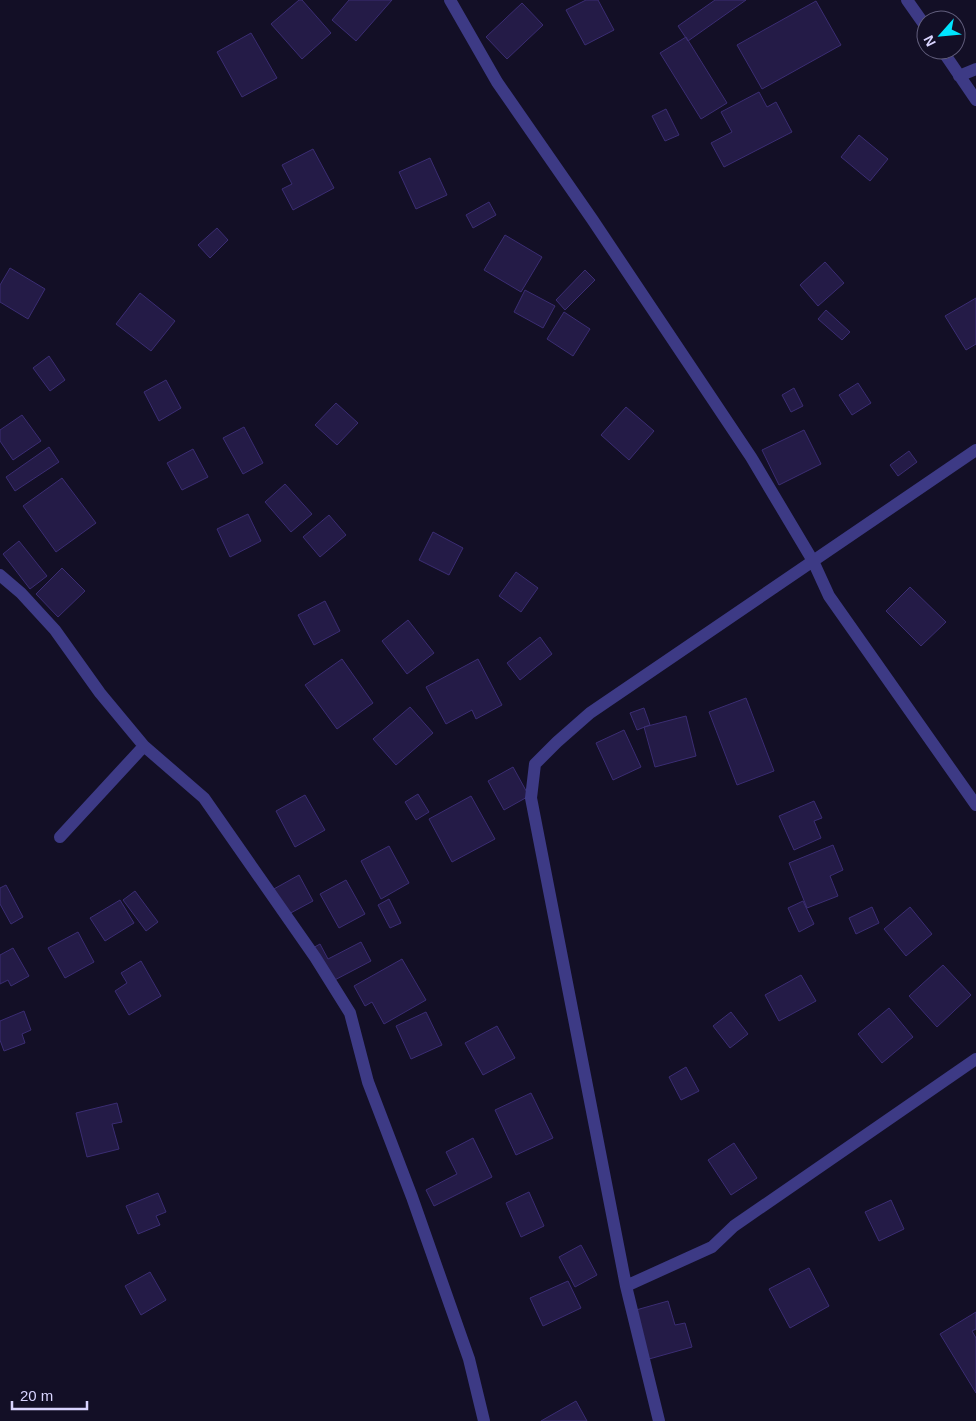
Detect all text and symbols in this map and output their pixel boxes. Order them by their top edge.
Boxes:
north arrow [916,10,966,60]
text: N [920,33,939,49]
scale bar [12,1378,88,1410]
text: 20 m [20,1387,53,1404]

